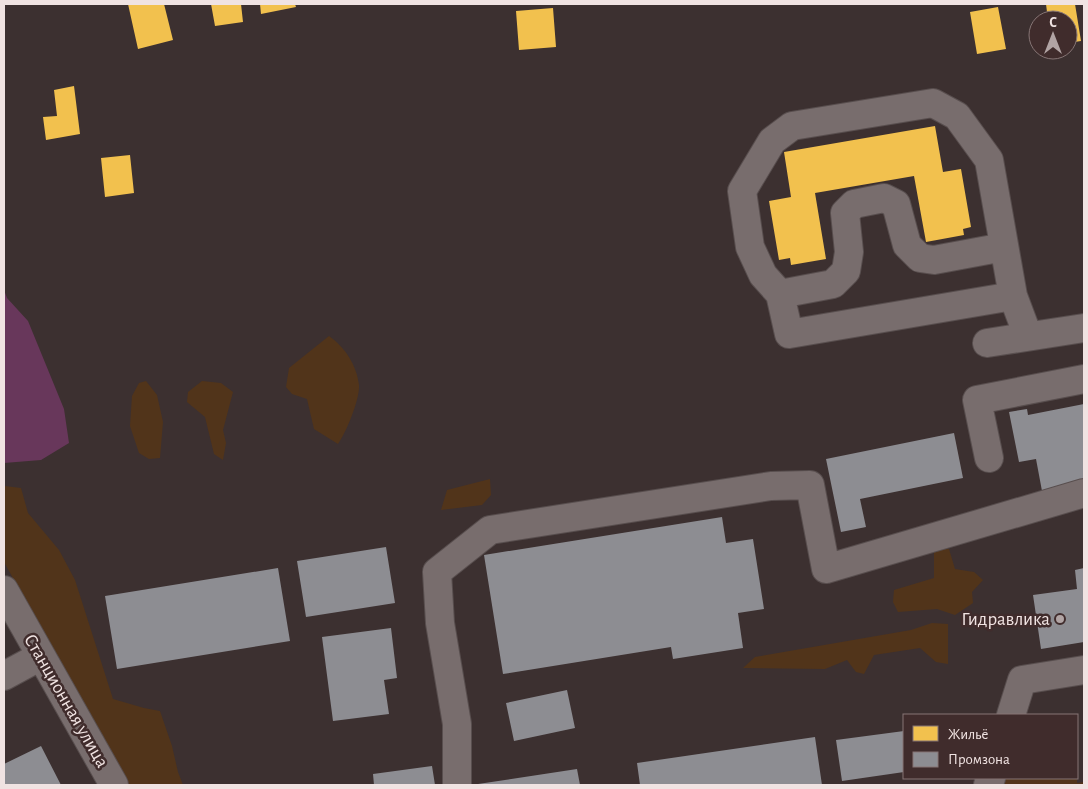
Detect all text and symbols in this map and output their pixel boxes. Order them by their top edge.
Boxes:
north arrow [1028,10,1078,60]
text: С [1049,16,1057,30]
place label: Гидравлика [961,610,1050,629]
marker: Гидравлика [1054,613,1066,625]
street label: Станционная улица [20,631,112,771]
legend [903,714,1078,779]
text: Жильё [948,727,988,742]
text: Промзона [948,752,1010,767]

